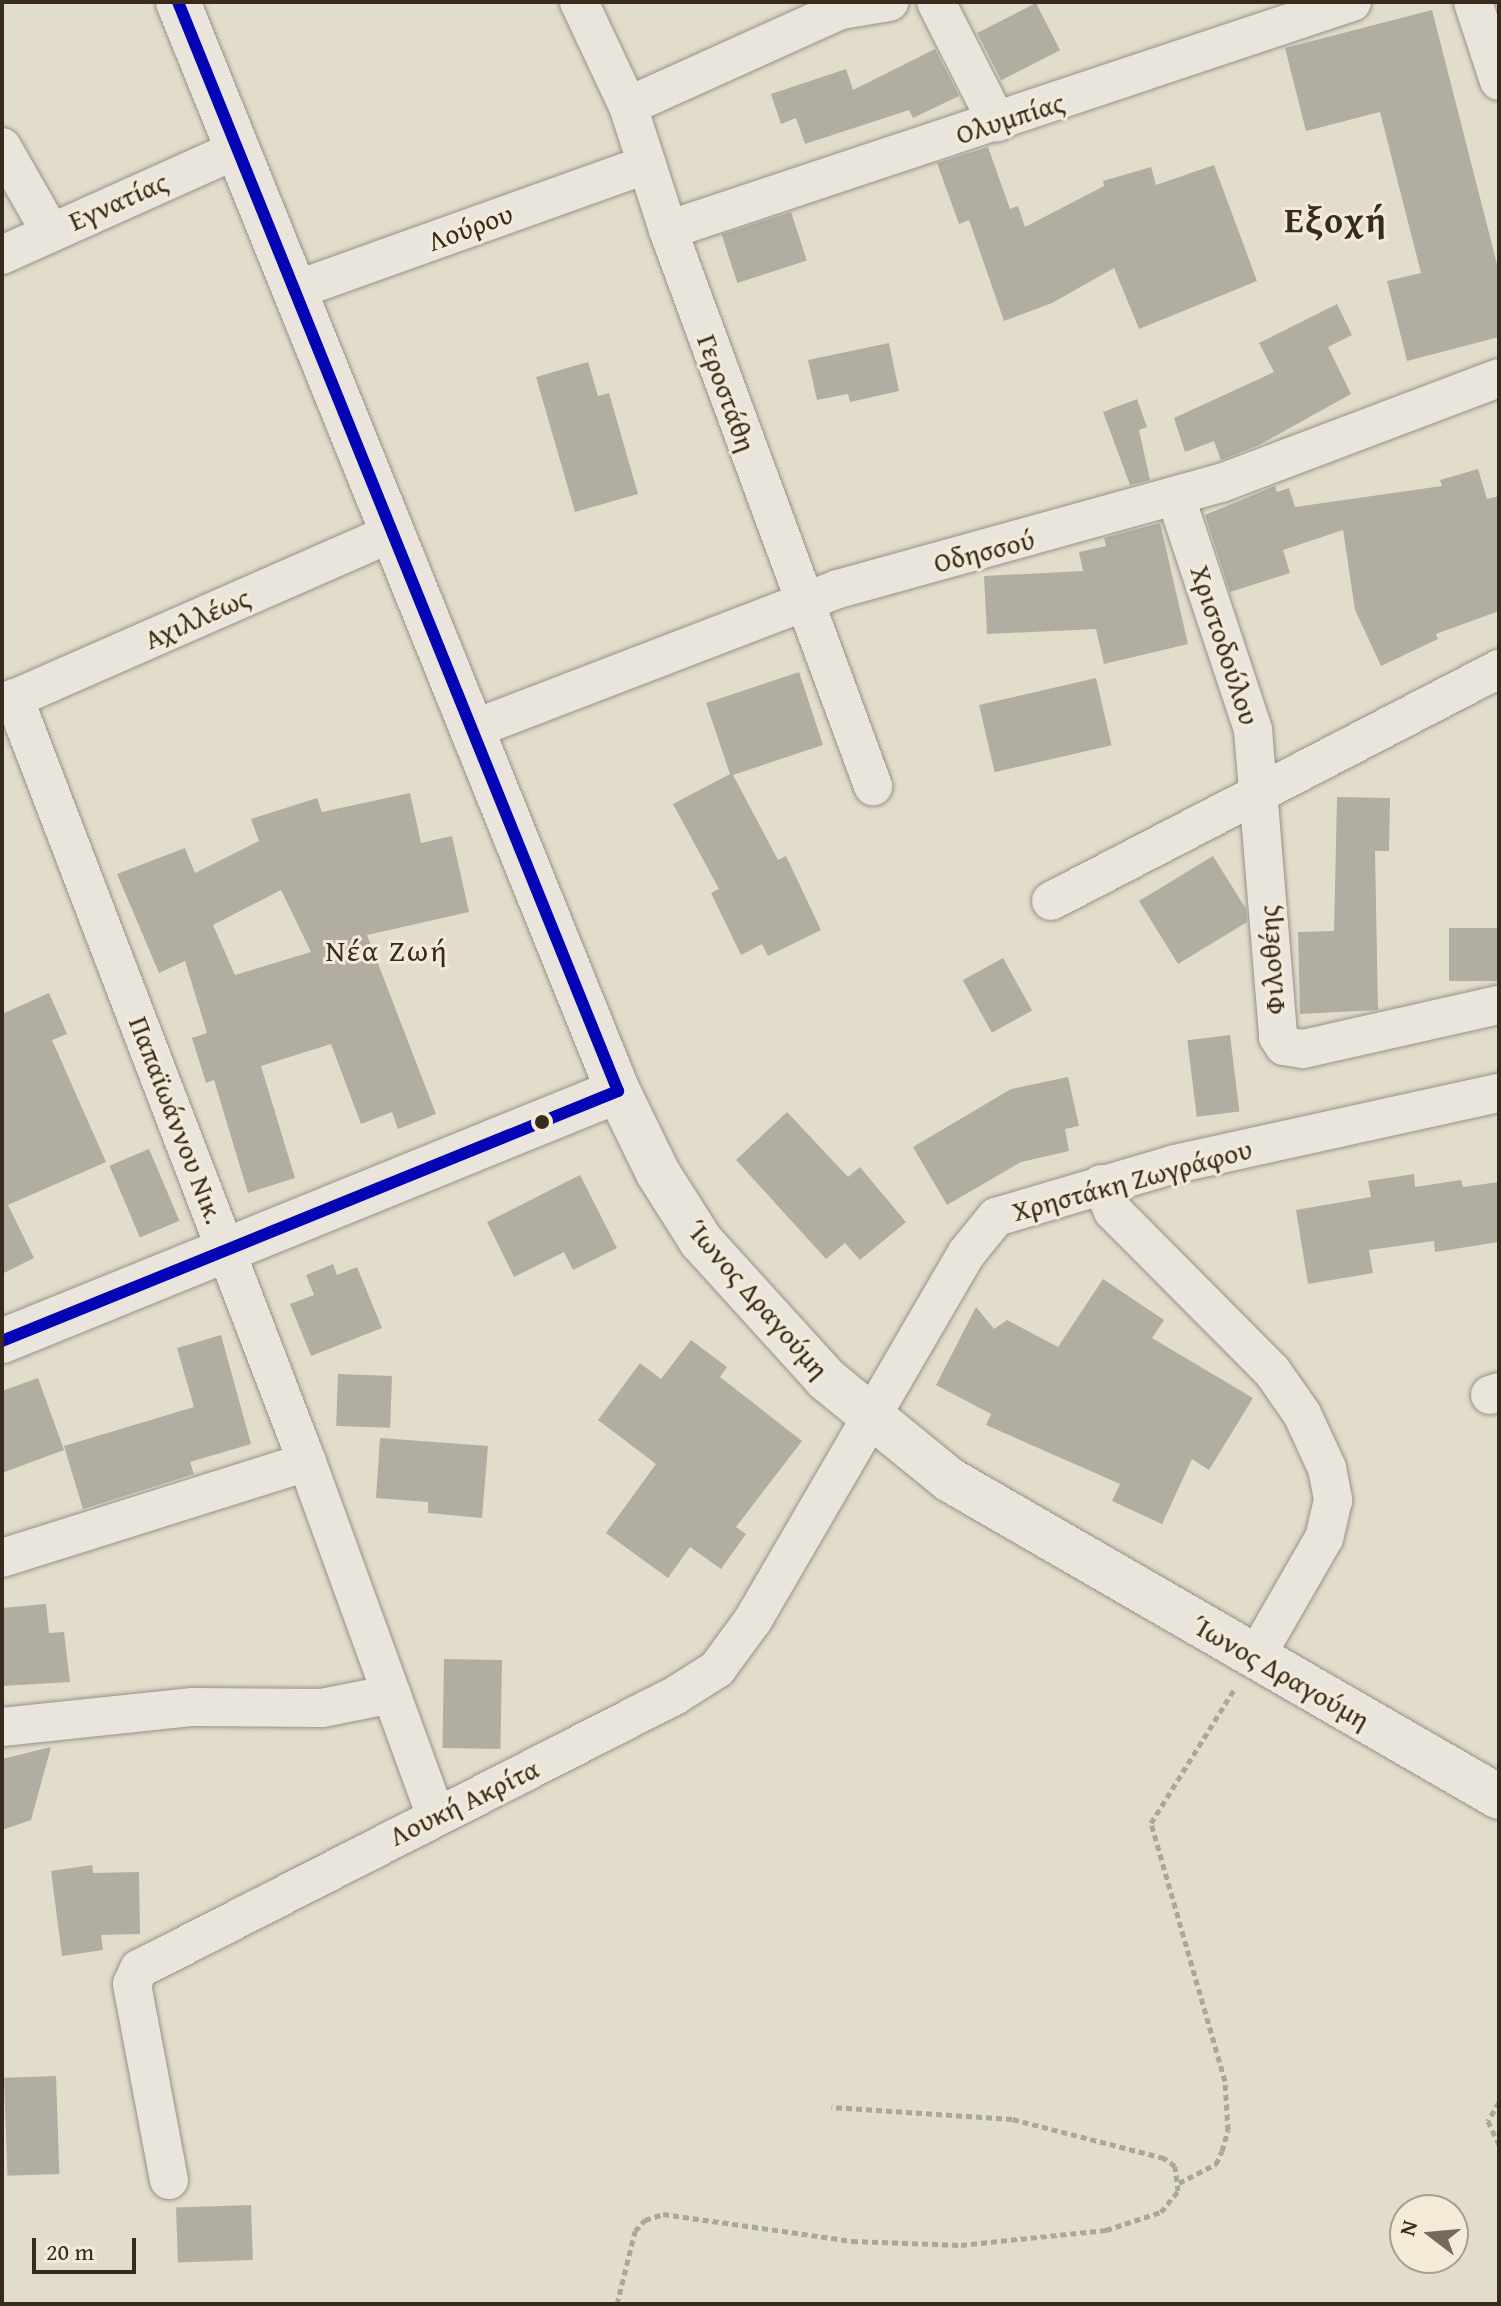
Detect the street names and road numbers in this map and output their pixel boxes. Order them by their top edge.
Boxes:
street label: Ολυμπίας [951,85,1069,151]
street label: Εγνατίας [63,164,173,238]
street label: Λούρου [423,196,517,258]
street label: Γεροστάθη [690,330,764,456]
street label: Οδησσού [930,522,1038,580]
street label: Χριστοδούλου [1183,561,1267,729]
street label: Αχιλλέως [139,580,255,656]
street label: Φιλοθέης [1250,904,1292,1016]
street label: Παπαϊωάννου Νικ. [122,1012,232,1228]
street label: Χρηστάκη Ζωγράφου [1008,1132,1256,1228]
street label: Ίωνος Δραγούμη [680,1213,836,1385]
street label: Ίωνος Δραγούμη [1186,1608,1376,1736]
street label: Λουκή Ακρίτα [383,1751,545,1853]

